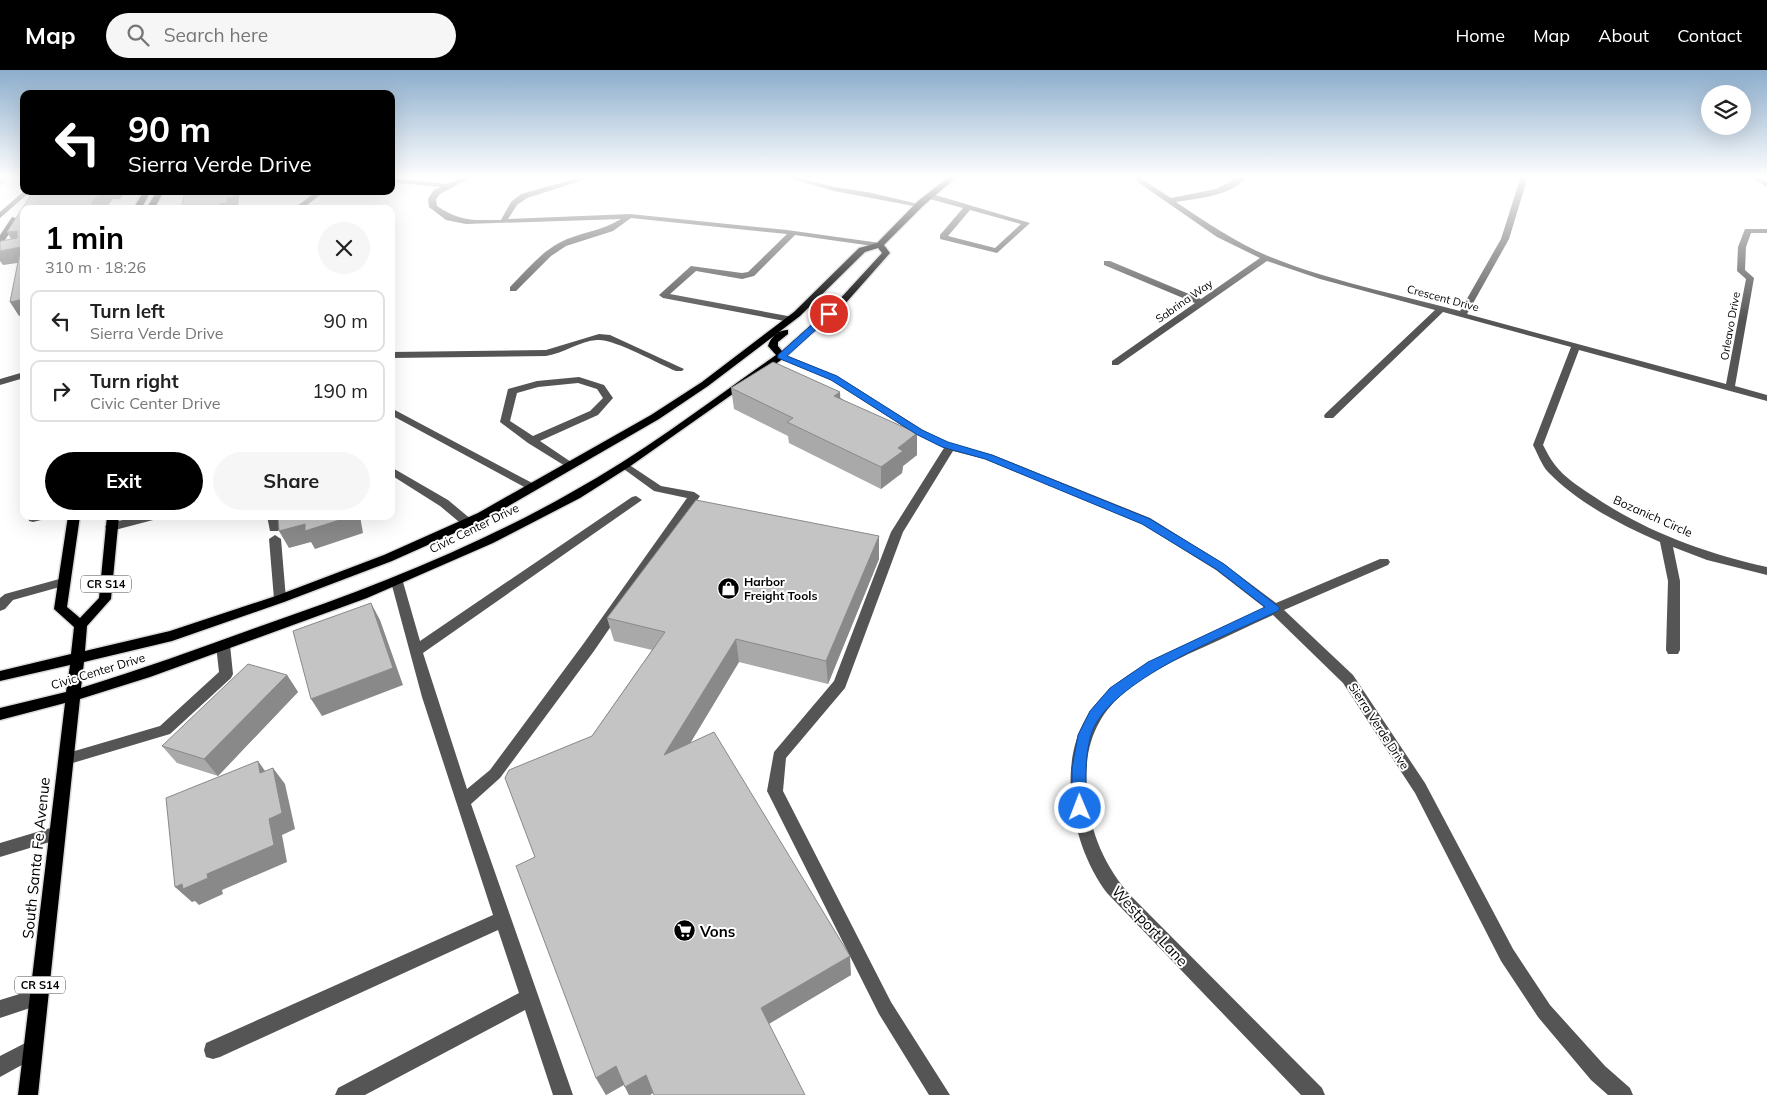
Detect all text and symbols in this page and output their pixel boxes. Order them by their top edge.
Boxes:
search box [106,13,456,58]
text: Map [25,20,76,50]
icon: search [124,21,152,49]
text: Search here [164,23,268,47]
text: Home [1455,24,1505,47]
text: Map [1533,24,1570,47]
text: About [1598,24,1649,47]
text: Contact [1677,24,1742,47]
map controls [1701,85,1751,135]
button: layers [1701,85,1751,135]
text: 90 m [128,107,211,151]
icon: left [45,110,110,175]
text: Sierra Verde Drive [128,150,312,178]
text: 1 min [45,219,124,257]
button: close [318,222,370,274]
text: 310 m · 18:26 [45,257,146,277]
street label: Sabrina Way [1153,276,1215,326]
street label: Crescent Drive [1405,282,1481,314]
street label: Orleavo Drive [1717,291,1743,361]
pin [808,293,850,335]
text: Turn left [90,299,165,323]
icon: arrive [815,300,843,328]
icon: left [47,307,75,335]
text: 90 m [324,309,368,333]
text: Sierra Verde Drive [90,323,224,343]
text: Turn right [90,369,179,393]
icon: right [47,377,75,405]
text: 190 m [312,379,368,403]
text: Civic Center Drive [90,393,220,413]
button: Exit [45,452,203,510]
button: Share [213,452,370,510]
street label: Bozanich Circle [1611,492,1695,540]
street label: Civic Center Drive [427,500,521,556]
place label: Harbor Freight Tools [744,574,817,603]
road number: CR S14 [81,576,131,592]
shop icon: Harbor Freight Tools [716,576,740,600]
street label: Civic Center Drive [49,650,147,692]
street label: Sierra Verde Drive [1345,680,1413,772]
street label: South Santa Fe Avenue [18,776,54,940]
position arrow [1053,781,1105,833]
street label: Westport Lane [1108,882,1192,970]
supermarket icon: Vons [672,919,696,943]
place label: Vons [699,922,735,941]
road number: CR S14 [15,976,65,994]

